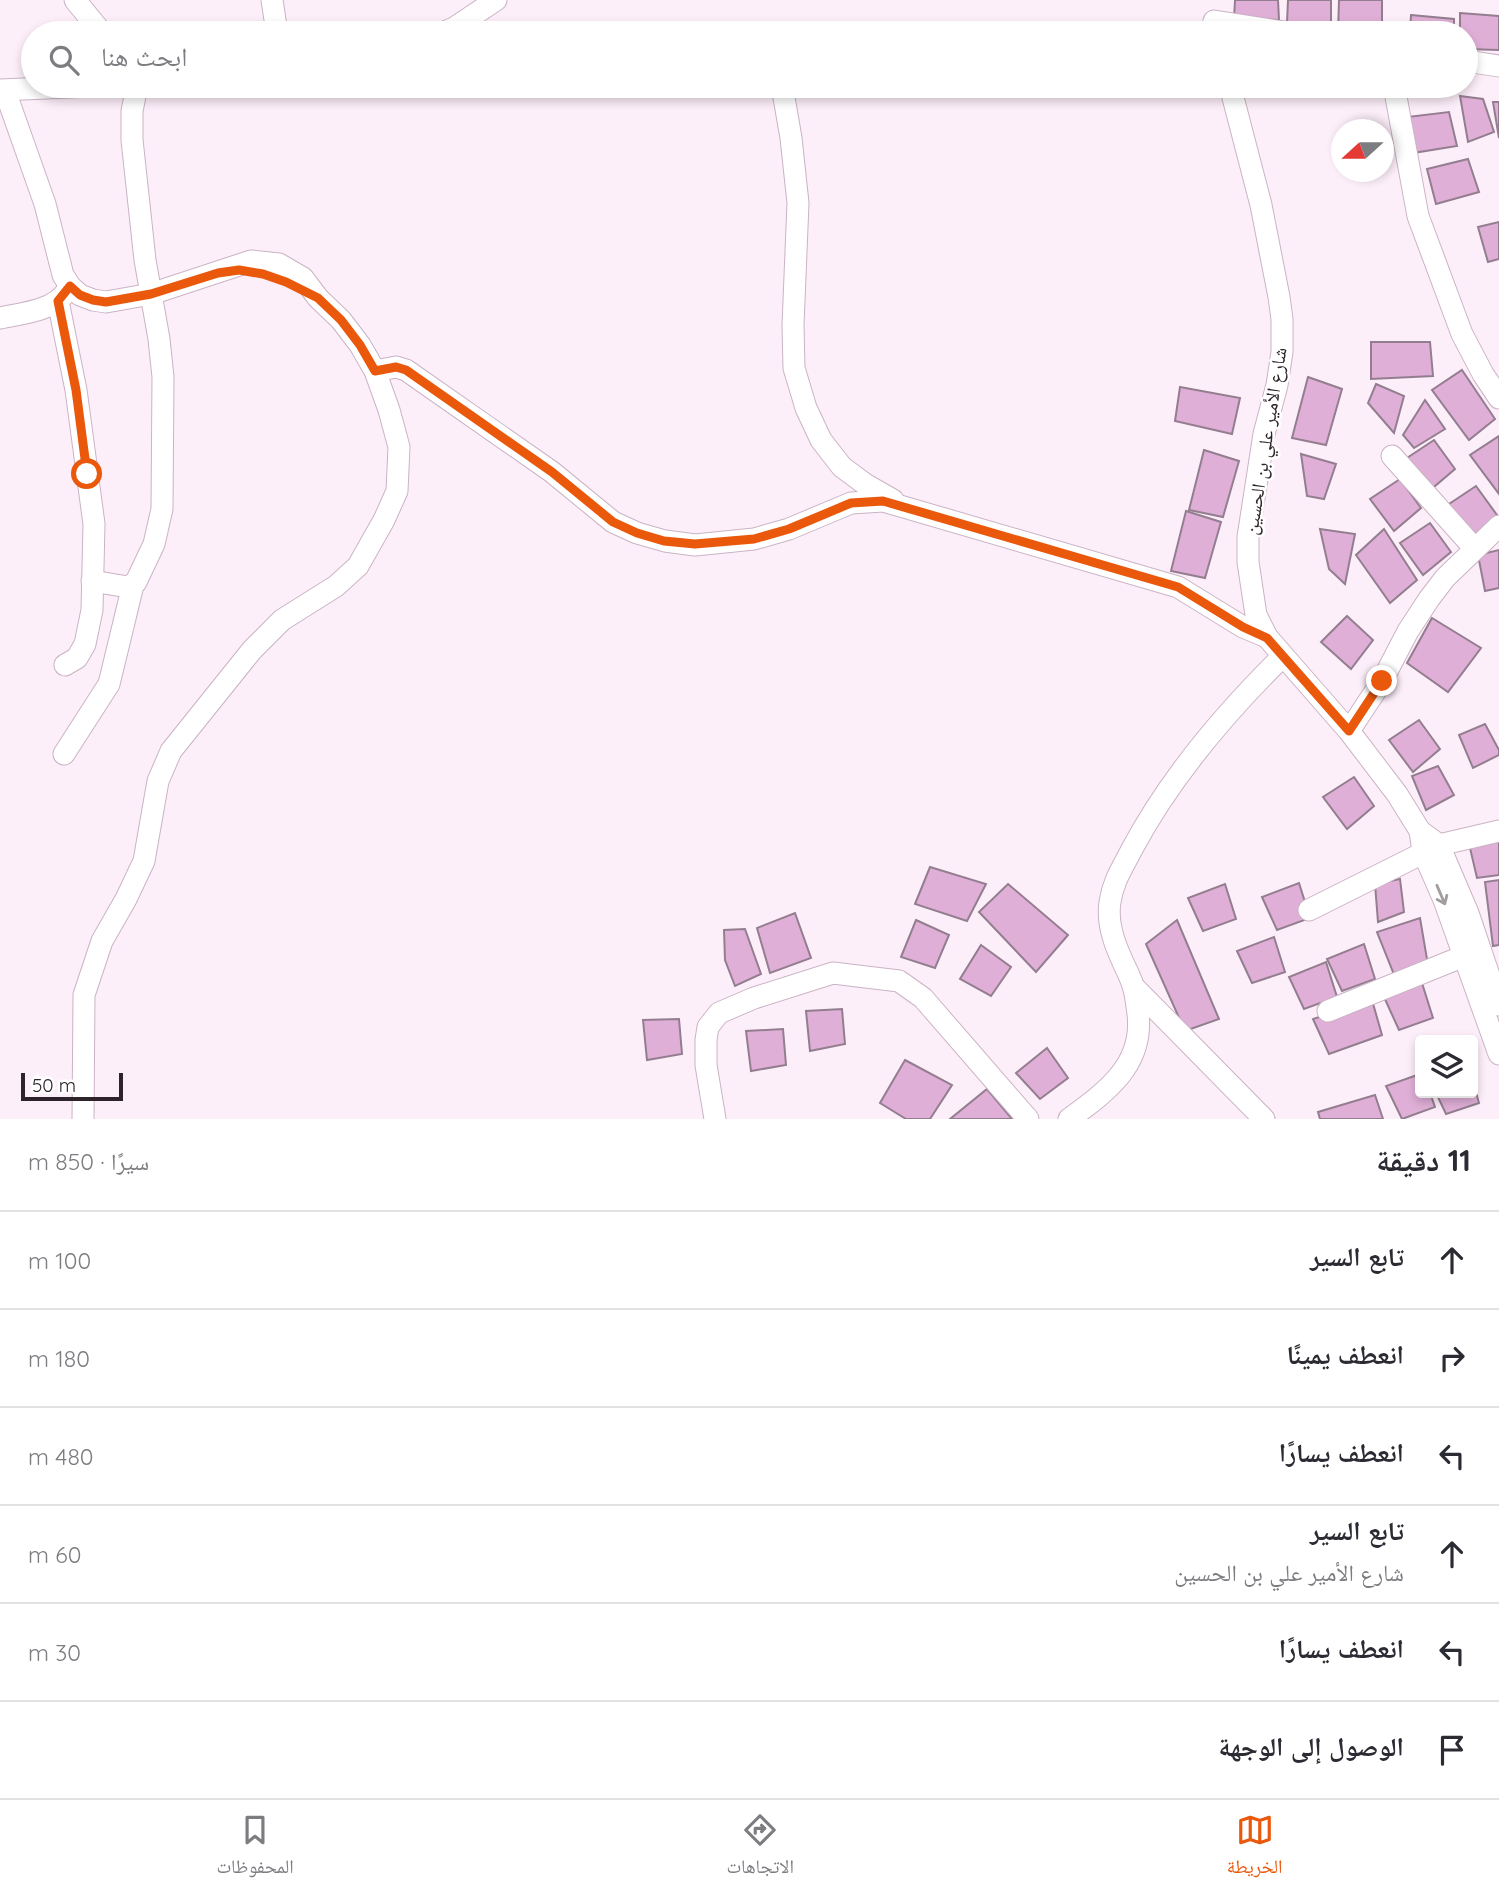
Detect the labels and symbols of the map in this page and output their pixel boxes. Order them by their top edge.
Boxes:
north arrow [1331,119,1394,182]
street label: شارع الأمير علي بن الحسين [1238,345,1295,537]
route start [71,458,102,489]
route end [1366,665,1397,696]
one-way arrow [1436,883,1449,905]
scale bar [21,1070,122,1102]

